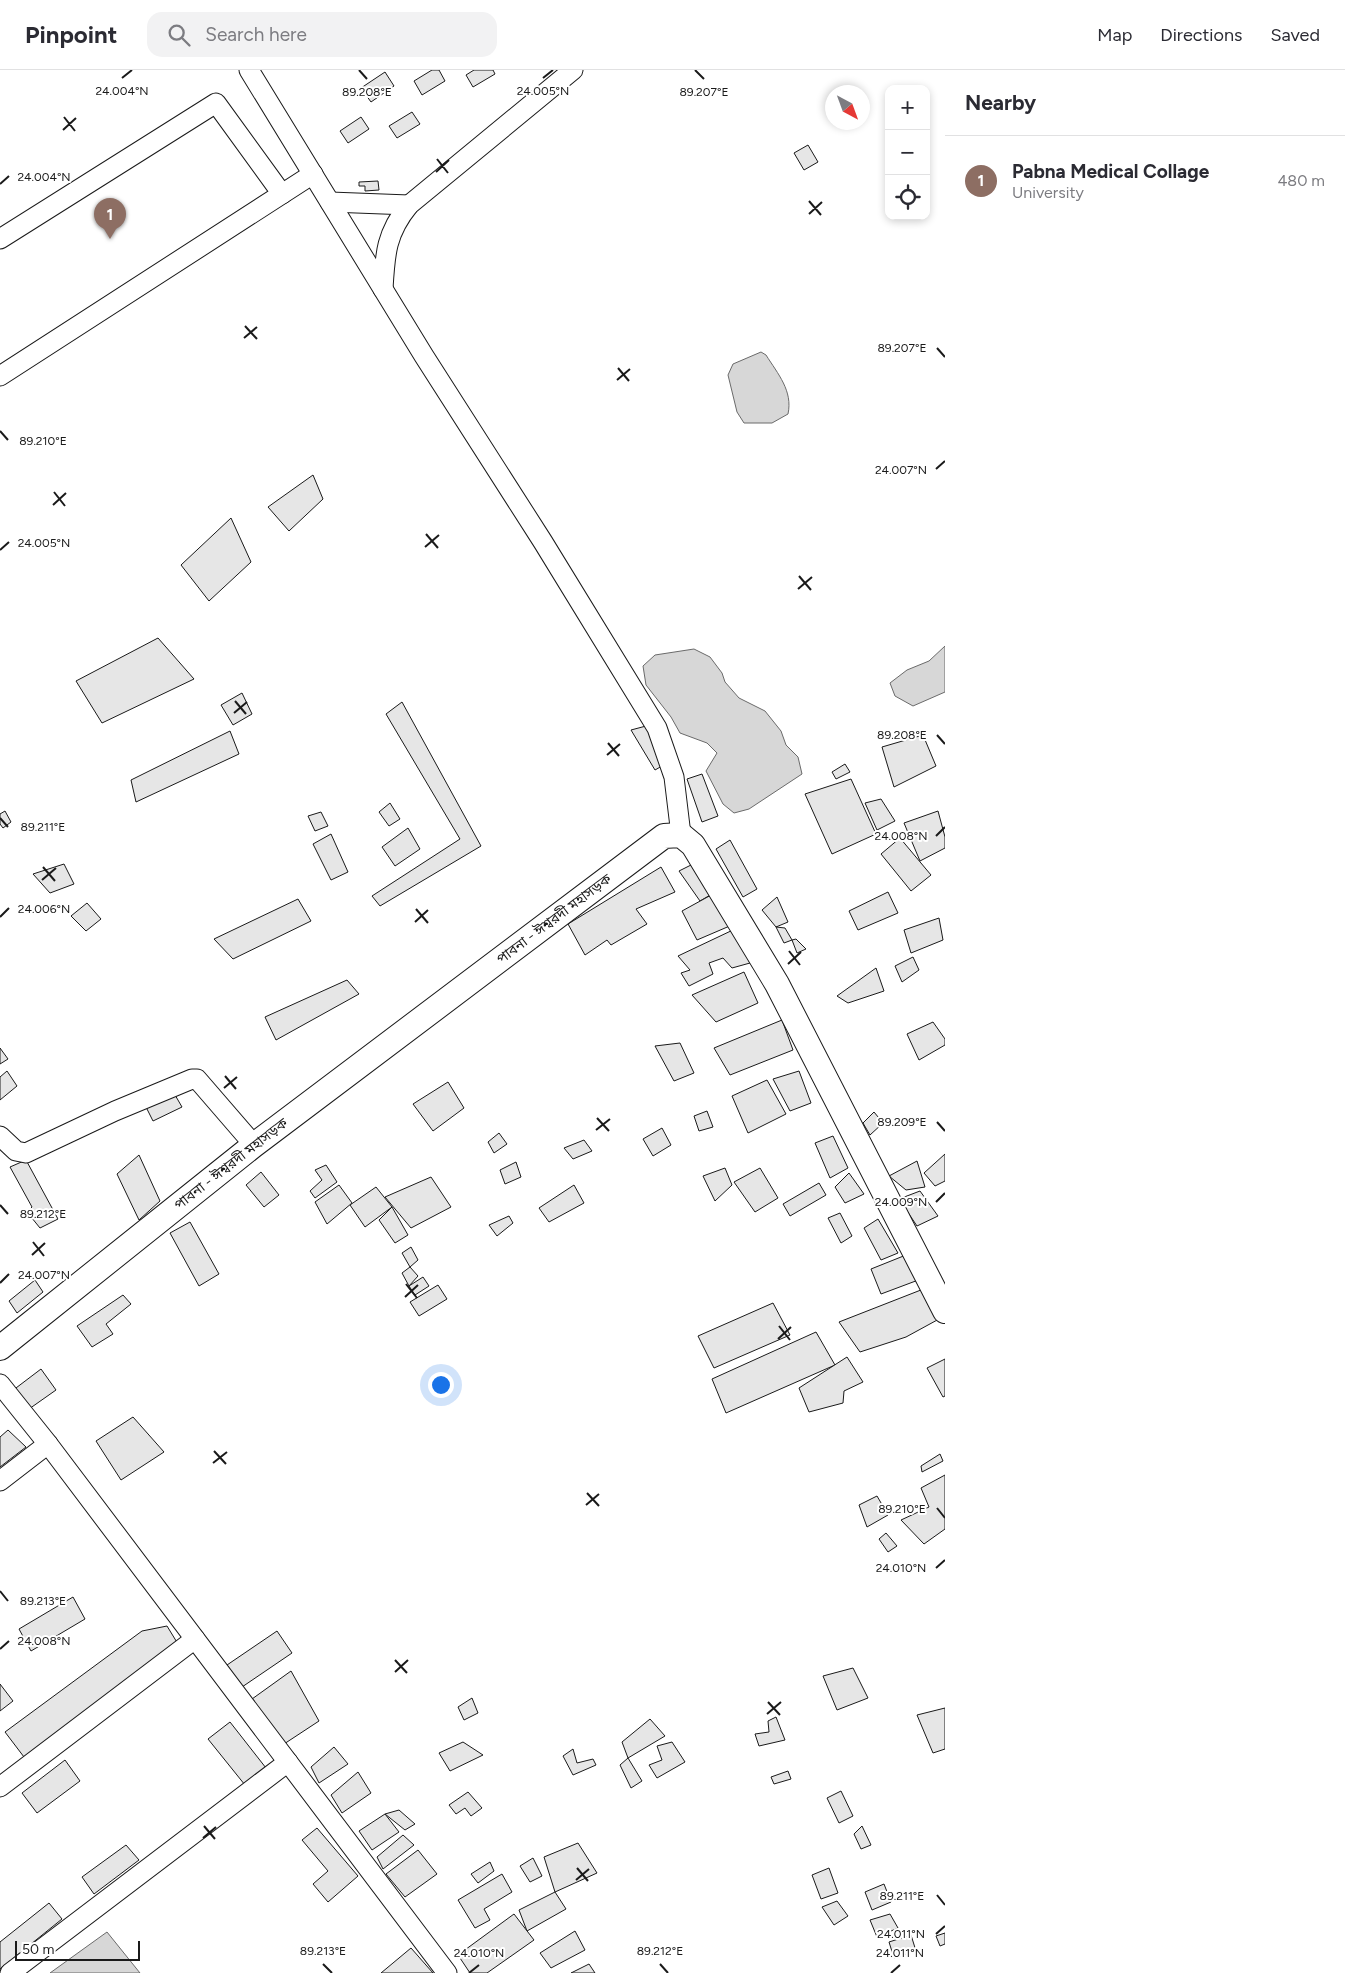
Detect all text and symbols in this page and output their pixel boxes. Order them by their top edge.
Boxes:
search box [147,12,497,57]
text: Pinpoint [25,20,117,49]
icon: search [165,21,193,49]
text: Search here [205,23,307,46]
text: Map [1097,24,1132,46]
text: Directions [1160,24,1242,46]
text: Saved [1270,24,1320,46]
text: 24.004°N [95,84,149,98]
text: 24.005°N [517,84,569,98]
text: 89.208°E [342,85,392,99]
text: 89.207°E [679,85,729,99]
north arrow [825,85,870,130]
map controls [885,85,930,220]
button: + [885,85,930,130]
text: Nearby [965,90,1036,115]
button: − [885,130,930,175]
text: Pabna Medical Collage [1012,160,1209,183]
text: 24.004°N [17,170,71,184]
text: 1 [978,171,984,190]
text: 480 m [1277,171,1325,190]
button: locate [885,175,930,220]
text: University [1012,183,1084,202]
pin: 1 [94,198,126,239]
text: 89.207°E [877,341,927,355]
text: 89.210°E [19,434,67,448]
text: 24.007°N [875,463,927,477]
text: 24.005°N [18,536,70,550]
text: 89.208°E [877,728,927,742]
text: 89.211°E [21,820,65,834]
text: 24.008°N [874,829,928,843]
street label: পাবনা - ঈশ্বরদী মহাসড়ক [493,870,615,968]
text: 24.006°N [18,902,70,916]
street label: পাবনা - ঈশ্বরদী মহাসড়ক [171,1114,292,1214]
text: 89.209°E [877,1115,927,1129]
text: 24.009°N [875,1195,927,1209]
text: 89.212°E [20,1207,66,1221]
text: 24.007°N [18,1268,70,1282]
your location [428,1372,454,1398]
text: 89.210°E [878,1502,926,1516]
text: 24.010°N [876,1561,926,1575]
text: 89.213°E [20,1594,66,1608]
text: 24.008°N [17,1634,71,1648]
text: 89.211°E [880,1889,924,1903]
text: 24.011°N [877,1927,925,1941]
scale bar [15,1938,140,1961]
text: 50 m [22,1941,54,1958]
text: 89.213°E [300,1944,346,1958]
text: 89.212°E [637,1944,683,1958]
text: 24.010°N [454,1946,504,1960]
text: 24.011°N [876,1946,924,1960]

